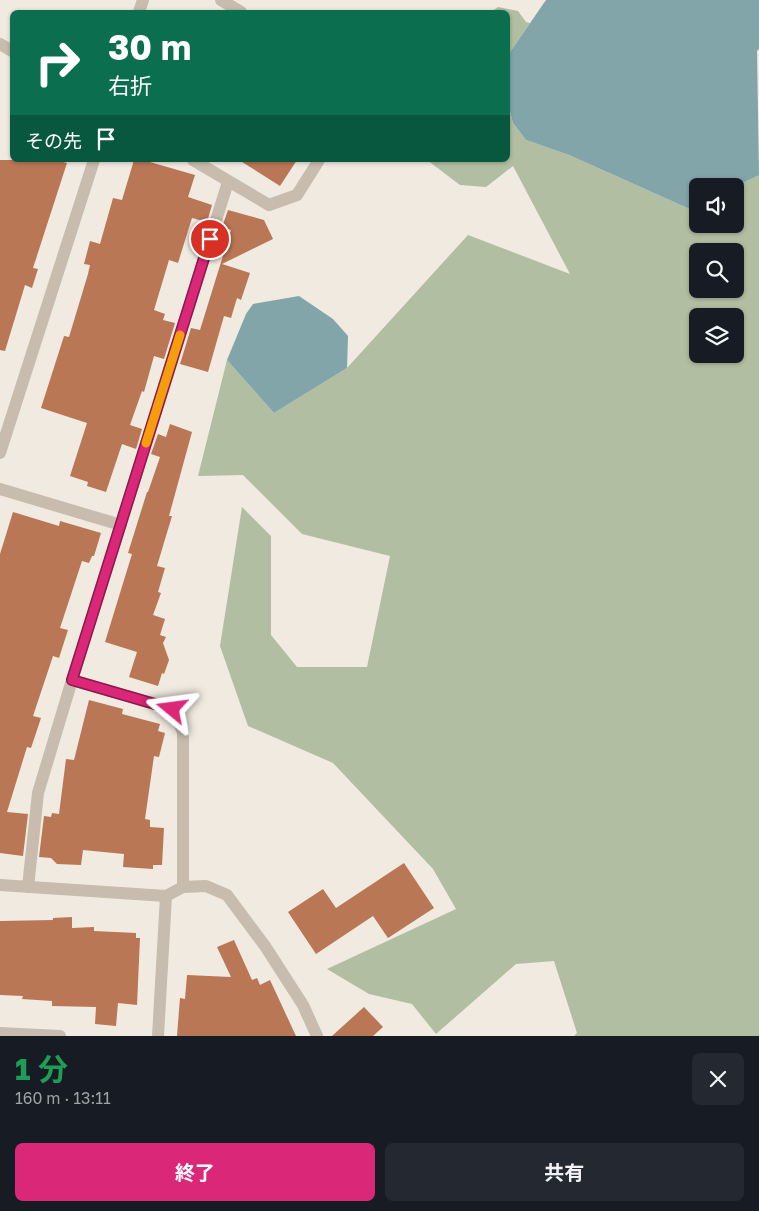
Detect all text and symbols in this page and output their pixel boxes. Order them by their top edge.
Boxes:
text: 30 m [108,26,191,68]
icon: right [25,30,90,95]
text: 右折 [108,72,152,99]
icon: arrive [92,125,120,153]
text: その先 [25,129,82,152]
map controls [689,178,744,363]
button: sound [689,178,744,233]
pin [189,218,231,260]
icon: arrive [196,225,224,253]
button: search [689,243,744,298]
button: layers [689,308,744,363]
position arrow [145,682,197,734]
text: 1 分 [15,1051,68,1087]
button: close [692,1053,744,1105]
text: 160 m · 13:11 [15,1088,111,1108]
button: 終了 [15,1143,375,1201]
button: 共有 [385,1143,744,1201]

